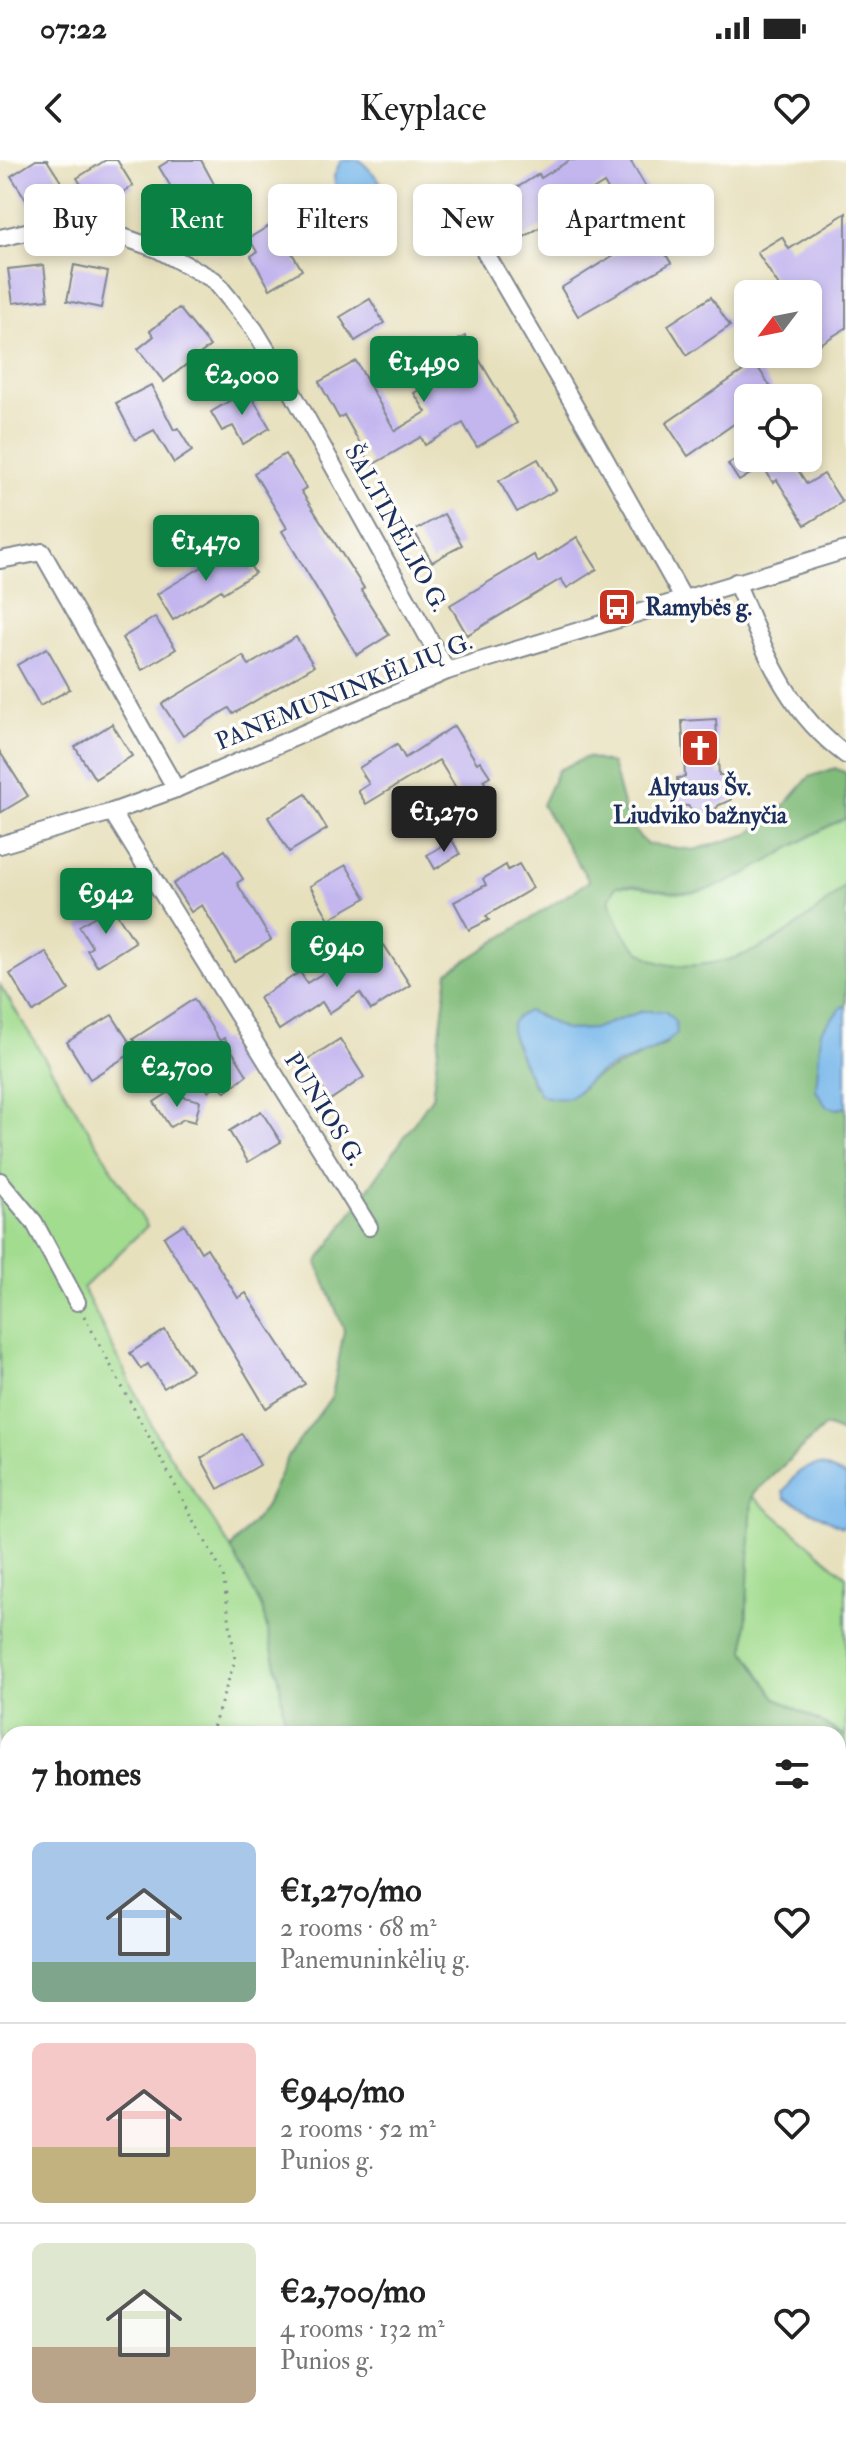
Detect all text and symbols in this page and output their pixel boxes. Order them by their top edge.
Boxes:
text: 07:22 [40,10,107,47]
icon: back [32,86,76,130]
text: Keyplace [359,86,487,131]
icon: heart [770,86,814,130]
chip: Buy [24,184,125,256]
chip: Rent [141,184,252,256]
chip: Filters [268,184,397,256]
chip: New [413,184,522,256]
chip: Apartment [538,184,714,256]
north arrow [734,280,822,368]
map controls [734,280,822,472]
pin: €1,490 [359,336,489,404]
text: €1,490 [388,346,460,378]
pin: €2,000 [177,349,307,417]
text: €2,000 [205,359,279,391]
button: locate [734,384,822,472]
street label: ŠALTINĖLIO G. [337,438,456,617]
pin: €1,470 [141,515,271,583]
text: €1,470 [171,525,241,557]
bus stop icon: Ramybės g. [596,586,638,628]
place label: Ramybės g. [645,592,753,623]
street label: PANEMUNINKĖLIŲ G. [211,625,477,758]
church icon: Alytaus Šv. Liudviko bažnyčia [679,727,721,769]
place label: Alytaus Šv. Liudviko bažnyčia [613,770,788,831]
pin: €1,270 [379,786,509,854]
text: €1,270 [410,796,478,828]
pin: €942 [59,868,153,936]
text: €942 [78,878,134,910]
pin: €940 [290,921,384,989]
text: €940 [309,931,365,963]
pin: €2,700 [112,1041,242,1109]
street label: PUNIOS G. [277,1047,371,1171]
text: €2,700 [141,1051,213,1083]
icon: filters [770,1752,814,1796]
text: 7 homes [32,1753,141,1796]
text: €1,270/mo [280,1869,422,1912]
icon: home [96,1874,192,1970]
icon: heart [770,1900,814,1944]
text: 2 rooms · 68 m² [280,1912,437,1944]
text: Panemuninkėlių g. [280,1944,470,1976]
text: €940/mo [280,2070,405,2113]
icon: home [96,2075,192,2171]
icon: heart [770,2101,814,2145]
text: 2 rooms · 52 m² [280,2113,436,2145]
text: Punios g. [280,2145,373,2177]
text: €2,700/mo [280,2270,426,2313]
icon: home [96,2275,192,2371]
icon: heart [770,2301,814,2345]
text: 4 rooms · 132 m² [280,2313,445,2345]
text: Punios g. [280,2345,373,2377]

